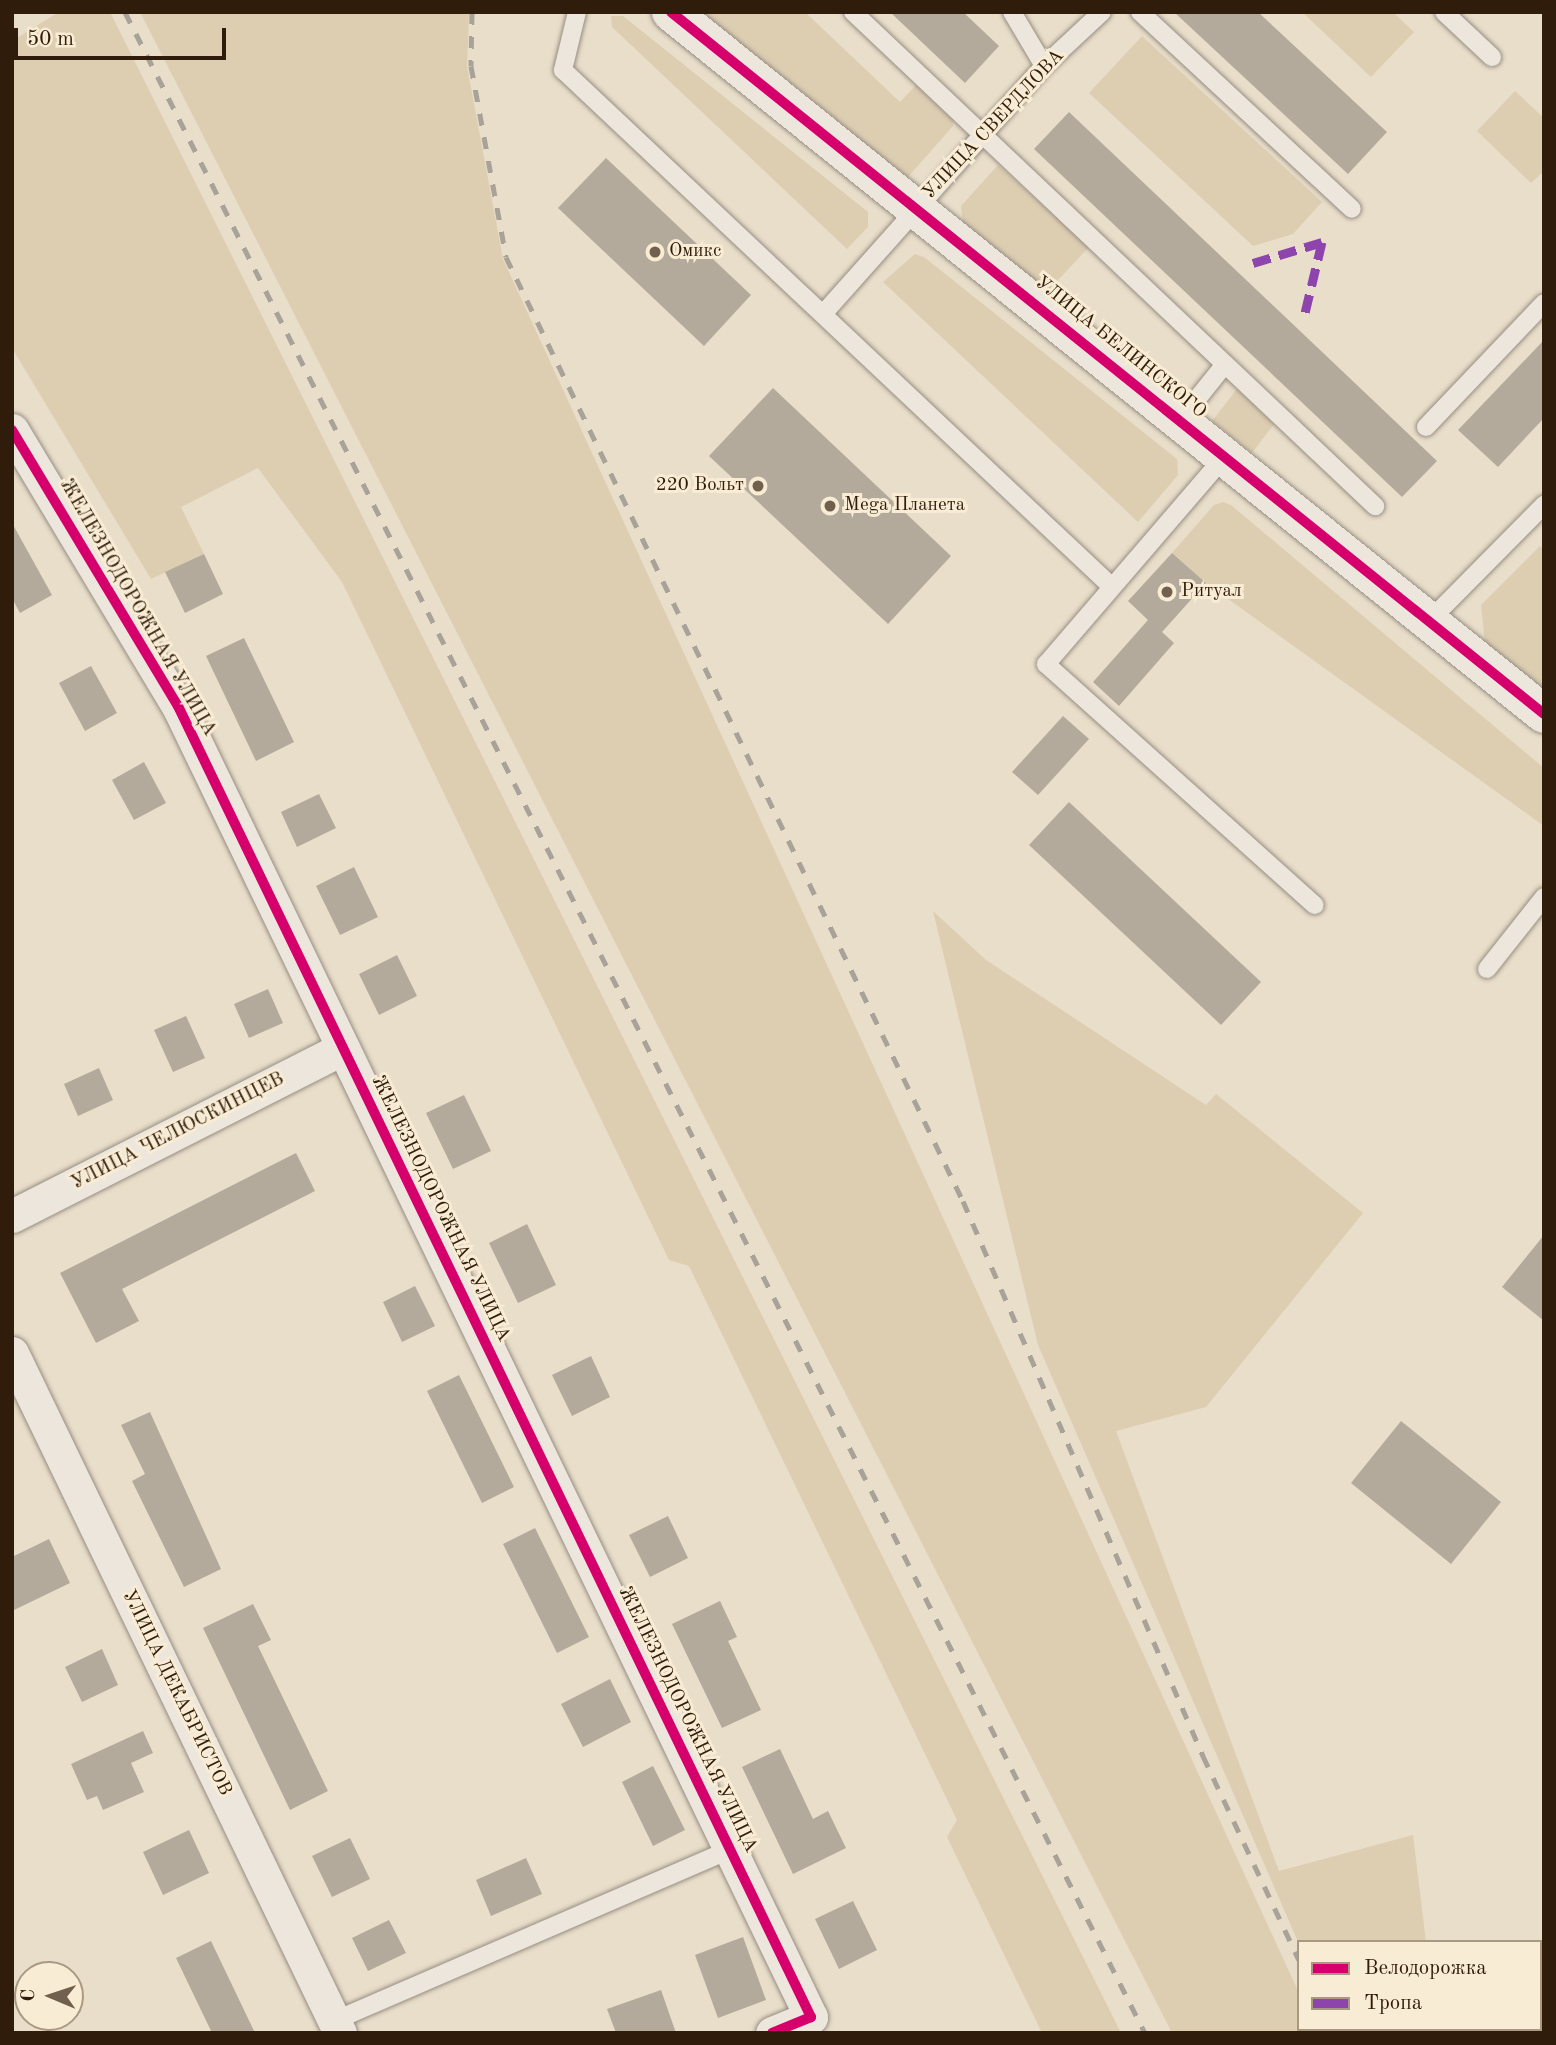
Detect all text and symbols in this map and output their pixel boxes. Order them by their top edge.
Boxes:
scale bar [18,14,229,58]
text: 50 m [27,29,74,50]
street label: УЛИЦА СВЕРДЛОВА [919,45,1069,205]
place label: Омикс [669,241,721,263]
marker: Омикс [647,244,663,260]
street label: УЛИЦА БЕЛИНСКОГО [1030,272,1210,424]
street label: ЖЕЛЕЗНОДОРОЖНАЯ УЛИЦА [54,475,220,741]
place label: 220 Вольт [656,475,744,497]
marker: 220 Вольт [750,478,766,494]
place label: Mega Планета [844,495,965,517]
marker: Mega Планета [822,498,838,514]
place label: Ритуал [1181,581,1242,603]
marker: Ритуал [1159,584,1175,600]
street label: УЛИЦА ЧЕЛЮСКИНЦЕВ [68,1068,288,1196]
street label: ЖЕЛЕЗНОДОРОЖНАЯ УЛИЦА [365,1072,515,1346]
street label: ЖЕЛЕЗНОДОРОЖНАЯ УЛИЦА [612,1583,762,1857]
street label: УЛИЦА ДЕКАБРИСТОВ [116,1586,236,1800]
legend [1297,1940,1542,2031]
text: Велодорожка [1364,1958,1487,1979]
north arrow [14,1961,84,2031]
text: С [20,1989,39,2002]
text: Тропа [1364,1993,1422,2014]

